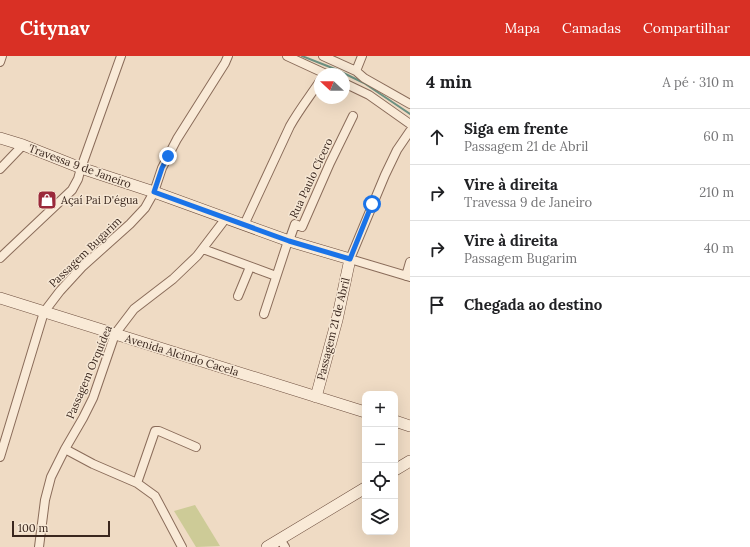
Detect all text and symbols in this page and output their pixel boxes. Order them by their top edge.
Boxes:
text: Citynav [20,16,90,40]
text: Mapa [504,19,540,37]
text: Camadas [562,19,621,37]
text: Compartilhar [643,19,730,37]
north arrow [314,68,350,104]
text: 4 min [426,71,472,93]
text: A pé · 310 m [662,74,734,91]
text: Siga em frente [464,119,568,138]
icon: ahead [426,126,448,148]
text: 60 m [703,128,734,145]
street label: Rua Paulo Cícero [286,136,336,220]
text: Passagem 21 de Abril [464,138,588,155]
street label: Travessa 9 de Janeiro [27,141,133,191]
route end [159,147,177,165]
text: Vire à direita [464,175,558,194]
icon: right [426,182,448,204]
text: 210 m [699,184,734,201]
shop icon: Açaí Pai D'égua [36,189,58,211]
place label: Açaí Pai D'égua [60,193,139,207]
text: Travessa 9 de Janeiro [464,194,592,211]
route start [363,195,381,213]
street label: Passagem Bugarim [46,214,124,290]
text: Vire à direita [464,231,558,250]
icon: right [426,238,448,260]
text: 40 m [704,240,734,257]
text: Passagem Bugarim [464,250,577,267]
street label: Passagem 21 de Abril [313,276,353,382]
icon: arrive [426,294,448,316]
text: Chegada ao destino [464,295,602,314]
street label: Passagem Orquídea [63,323,115,421]
street label: Avenida Alcindo Cacela [122,331,241,379]
map controls [362,391,398,535]
button: + [362,391,398,427]
button: − [362,427,398,463]
button: locate [362,463,398,499]
button: layers [362,499,398,535]
scale bar [12,519,110,538]
text: 100 m [18,521,48,535]

